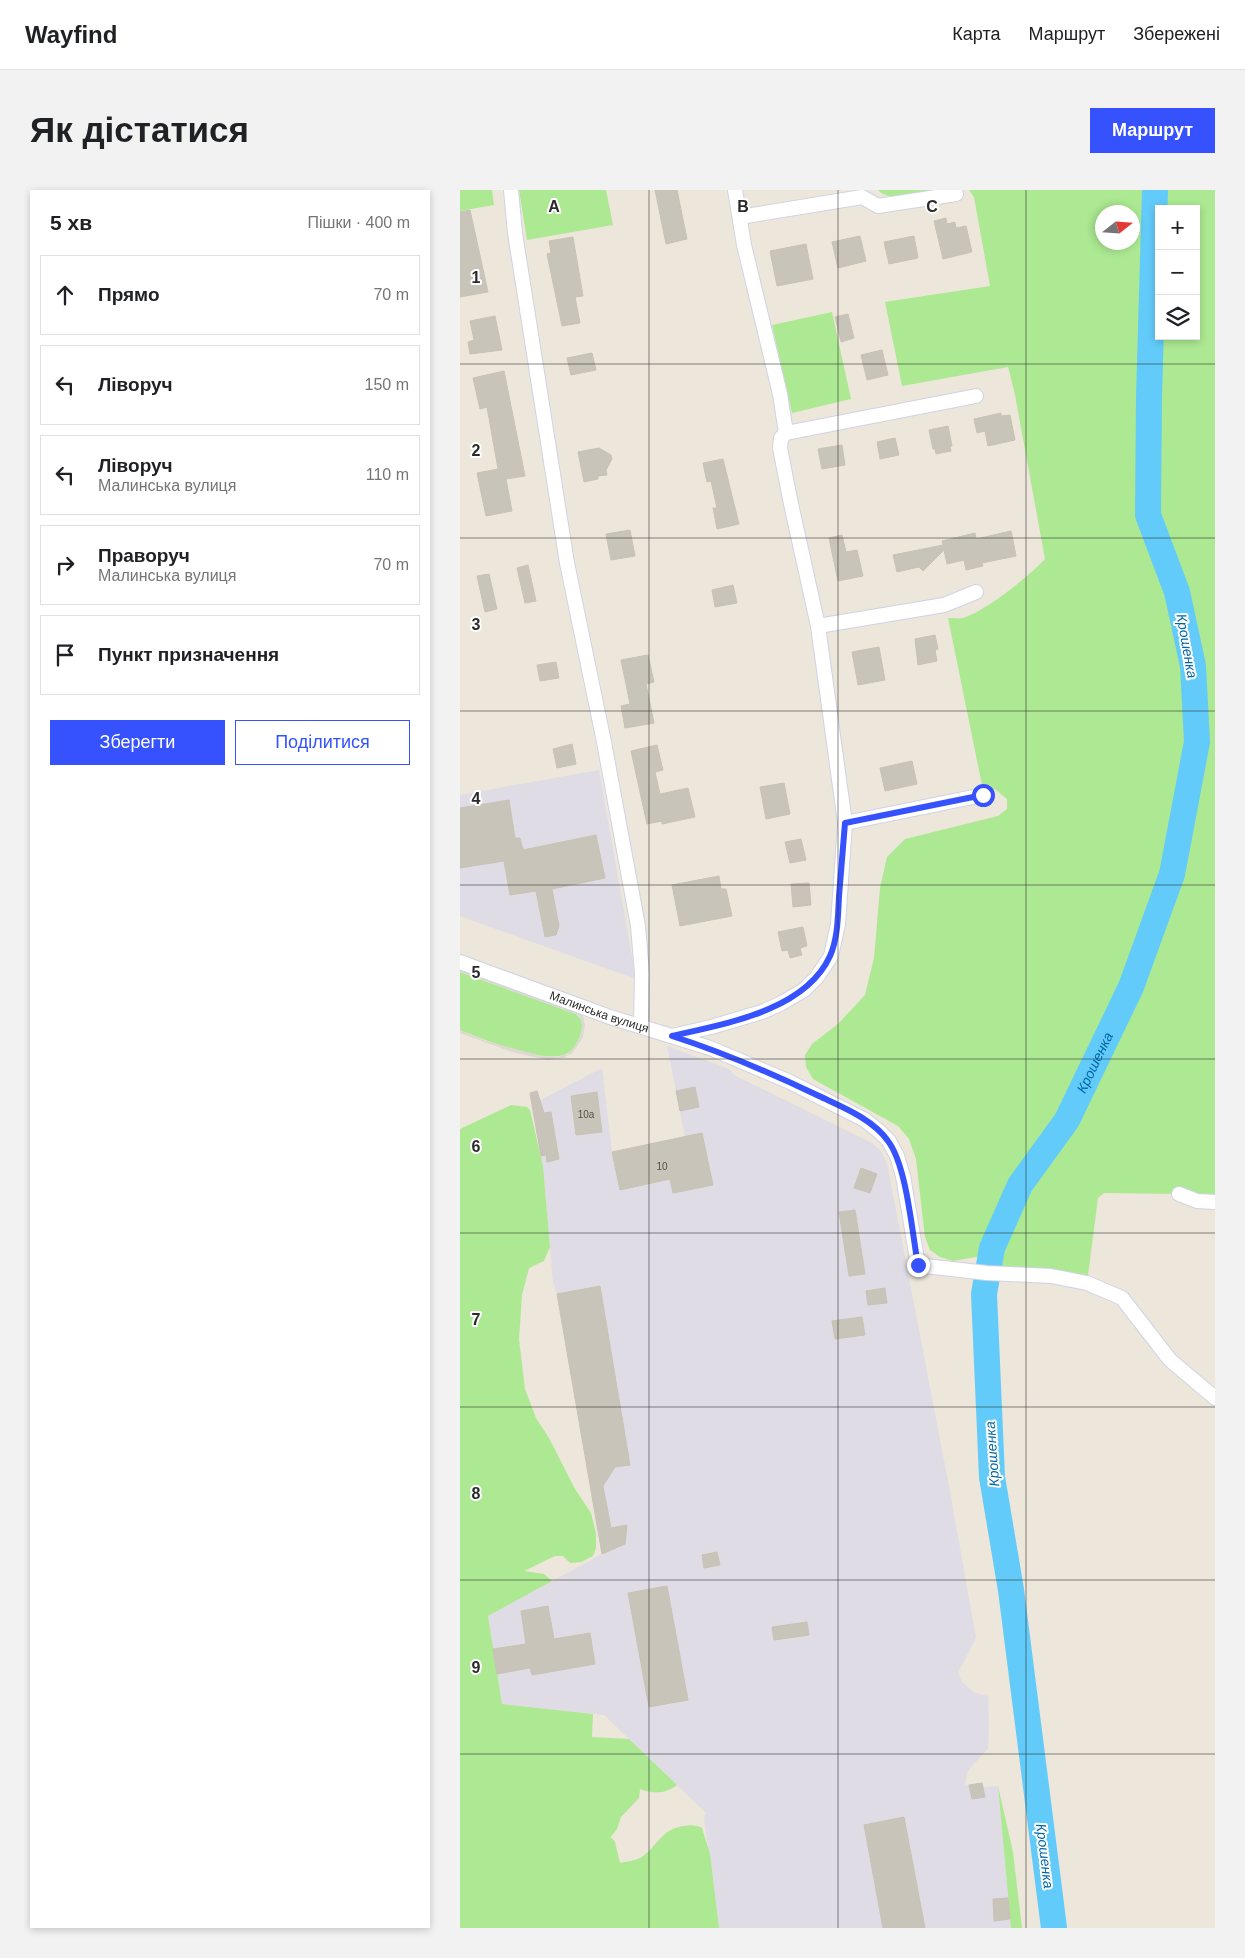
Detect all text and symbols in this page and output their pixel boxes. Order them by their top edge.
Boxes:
text: Wayfind [25,21,117,48]
text: Карта [952,24,1000,44]
text: Маршрут [1028,24,1105,44]
text: Збережені [1133,24,1220,44]
button: Маршрут [1090,108,1215,153]
text: Як дістатися [30,110,249,149]
text: A [548,198,560,215]
text: B [737,198,749,215]
text: C [926,198,938,215]
north arrow [1095,205,1140,250]
map controls [1155,205,1200,340]
button: + [1155,205,1200,250]
text: 5 хв [50,211,92,234]
text: Пішки · 400 m [307,214,410,231]
button: − [1155,250,1200,295]
text: 1 [472,269,481,286]
icon: ahead [51,281,79,309]
text: Прямо [98,284,160,305]
text: 70 m [373,286,409,303]
button: layers [1155,295,1200,340]
icon: left [51,371,79,399]
text: Ліворуч [98,374,173,395]
text: 150 m [365,376,409,393]
text: 2 [472,442,481,459]
text: Ліворуч [98,455,173,476]
icon: left [51,461,79,489]
text: 110 m [366,466,409,483]
text: Малинська вулиця [98,477,236,494]
text: Праворуч [98,545,190,566]
icon: right [51,551,79,579]
text: 70 m [373,556,409,573]
text: Малинська вулиця [98,567,236,584]
water label: Крошенка [1173,612,1201,680]
text: 3 [472,616,481,633]
icon: arrive [51,641,79,669]
text: Пункт призначення [98,644,279,665]
button: Зберегти [50,720,225,765]
button: Поділитися [235,720,410,765]
route start [972,784,995,807]
text: 4 [472,790,481,807]
text: 5 [472,964,481,981]
street label: Малинська вулиця [548,988,650,1036]
water label: Крошенка [1073,1029,1116,1096]
house number: 10а [578,1109,595,1120]
text: 6 [472,1138,481,1155]
house number: 10 [656,1161,668,1172]
route end [907,1254,930,1277]
text: 7 [472,1311,481,1328]
water label: Крошенка [982,1421,1002,1487]
text: 8 [472,1485,481,1502]
text: 9 [472,1659,481,1676]
water label: Крошенка [1033,1823,1057,1890]

